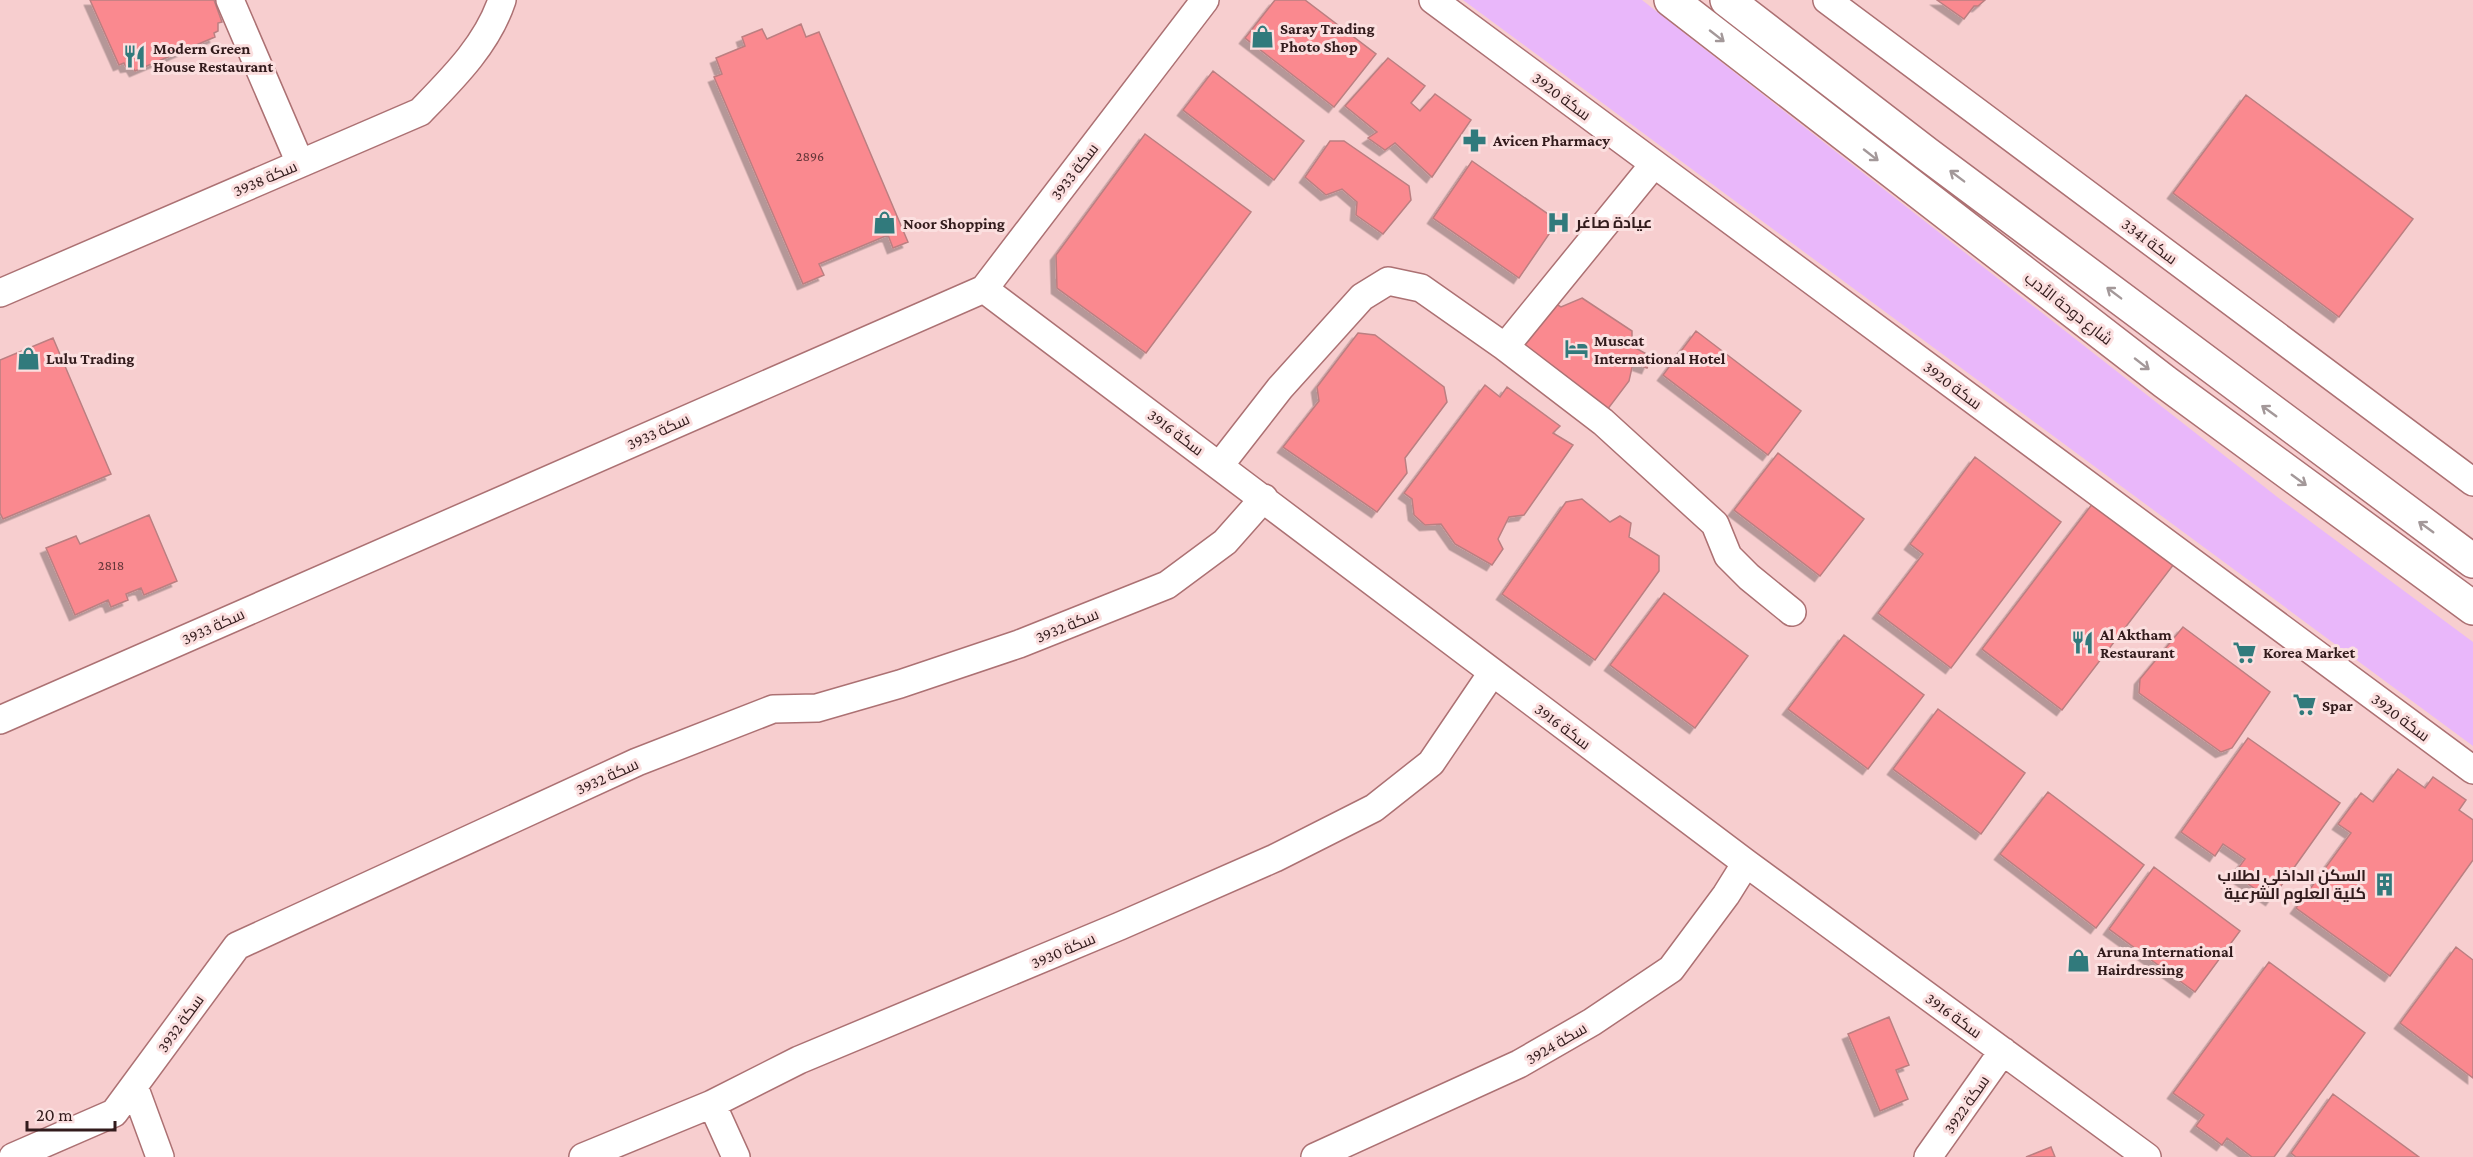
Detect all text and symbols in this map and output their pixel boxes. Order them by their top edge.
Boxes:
place label: Saray Trading Photo Shop [1280,20,1375,55]
shop icon: Saray Trading Photo Shop [1249,24,1275,50]
one-way arrow [1709,29,1725,42]
place label: Modern Green House Restaurant [153,40,273,75]
restaurant icon: Modern Green House Restaurant [122,44,148,70]
street label: سكة 3920 [1529,69,1594,124]
pharmacy icon: Avicen Pharmacy [1462,127,1488,153]
place label: Avicen Pharmacy [1492,132,1610,149]
street label: سكة 3933 [1047,140,1102,203]
house number: 2896 [796,148,824,164]
one-way arrow [1863,149,1879,161]
street label: سكة 3938 [231,157,300,199]
one-way arrow [1950,170,1966,183]
hospital icon: عيادة صاغر [1545,209,1571,235]
shop icon: Noor Shopping [872,210,898,236]
place label: عيادة صاغر [1575,214,1652,232]
place label: Noor Shopping [903,215,1005,232]
street label: سكة 3341 [2119,215,2181,268]
street label: شارع دوحة الأدب [2020,269,2116,350]
one-way arrow [2106,287,2122,300]
place label: Muscat International Hotel [1594,332,1726,367]
hotel icon: Muscat International Hotel [1563,336,1589,362]
shop icon: Lulu Trading [15,345,41,371]
place label: Lulu Trading [46,350,134,367]
street label: سكة 3920 [1920,358,1985,413]
one-way arrow [2134,358,2150,371]
one-way arrow [2261,405,2277,418]
street label: سكة 3916 [1145,406,1207,459]
street label: سكة 3933 [624,410,692,453]
one-way arrow [2290,474,2306,486]
one-way arrow [2418,521,2434,533]
house number: 2818 [98,557,124,573]
street label: سكة 3933 [179,605,247,648]
street label: سكة 3932 [1033,605,1101,646]
place label: Al Aktham Restaurant [2099,626,2175,661]
restaurant icon: Al Aktham Restaurant [2069,630,2095,656]
supermarket icon: Korea Market [2232,639,2258,665]
place label: Korea Market [2263,644,2355,661]
street label: سكة 3920 [2368,690,2433,745]
supermarket icon: Spar [2291,692,2317,718]
place label: Spar [2322,697,2354,714]
street label: سكة 3916 [1532,700,1594,753]
street label: سكة 3932 [573,755,641,798]
place label: السكن الداخلي لطلاب كلية العلوم الشرعية [2217,867,2366,905]
building icon: السكن الداخلي لطلاب كلية العلوم الشرعية [2371,871,2397,897]
street label: سكة 3930 [1029,929,1098,972]
place label: Aruna International Hairdressing [2096,943,2234,978]
shop icon: Aruna International Hairdressing [2066,947,2092,973]
street label: سكة 3916 [1922,989,1985,1041]
street label: سكة 3932 [154,991,207,1055]
street label: سكة 3924 [1523,1019,1590,1068]
street label: سكة 3922 [1940,1072,1992,1136]
scale bar [27,1094,116,1132]
text: 20 m [36,1105,73,1125]

